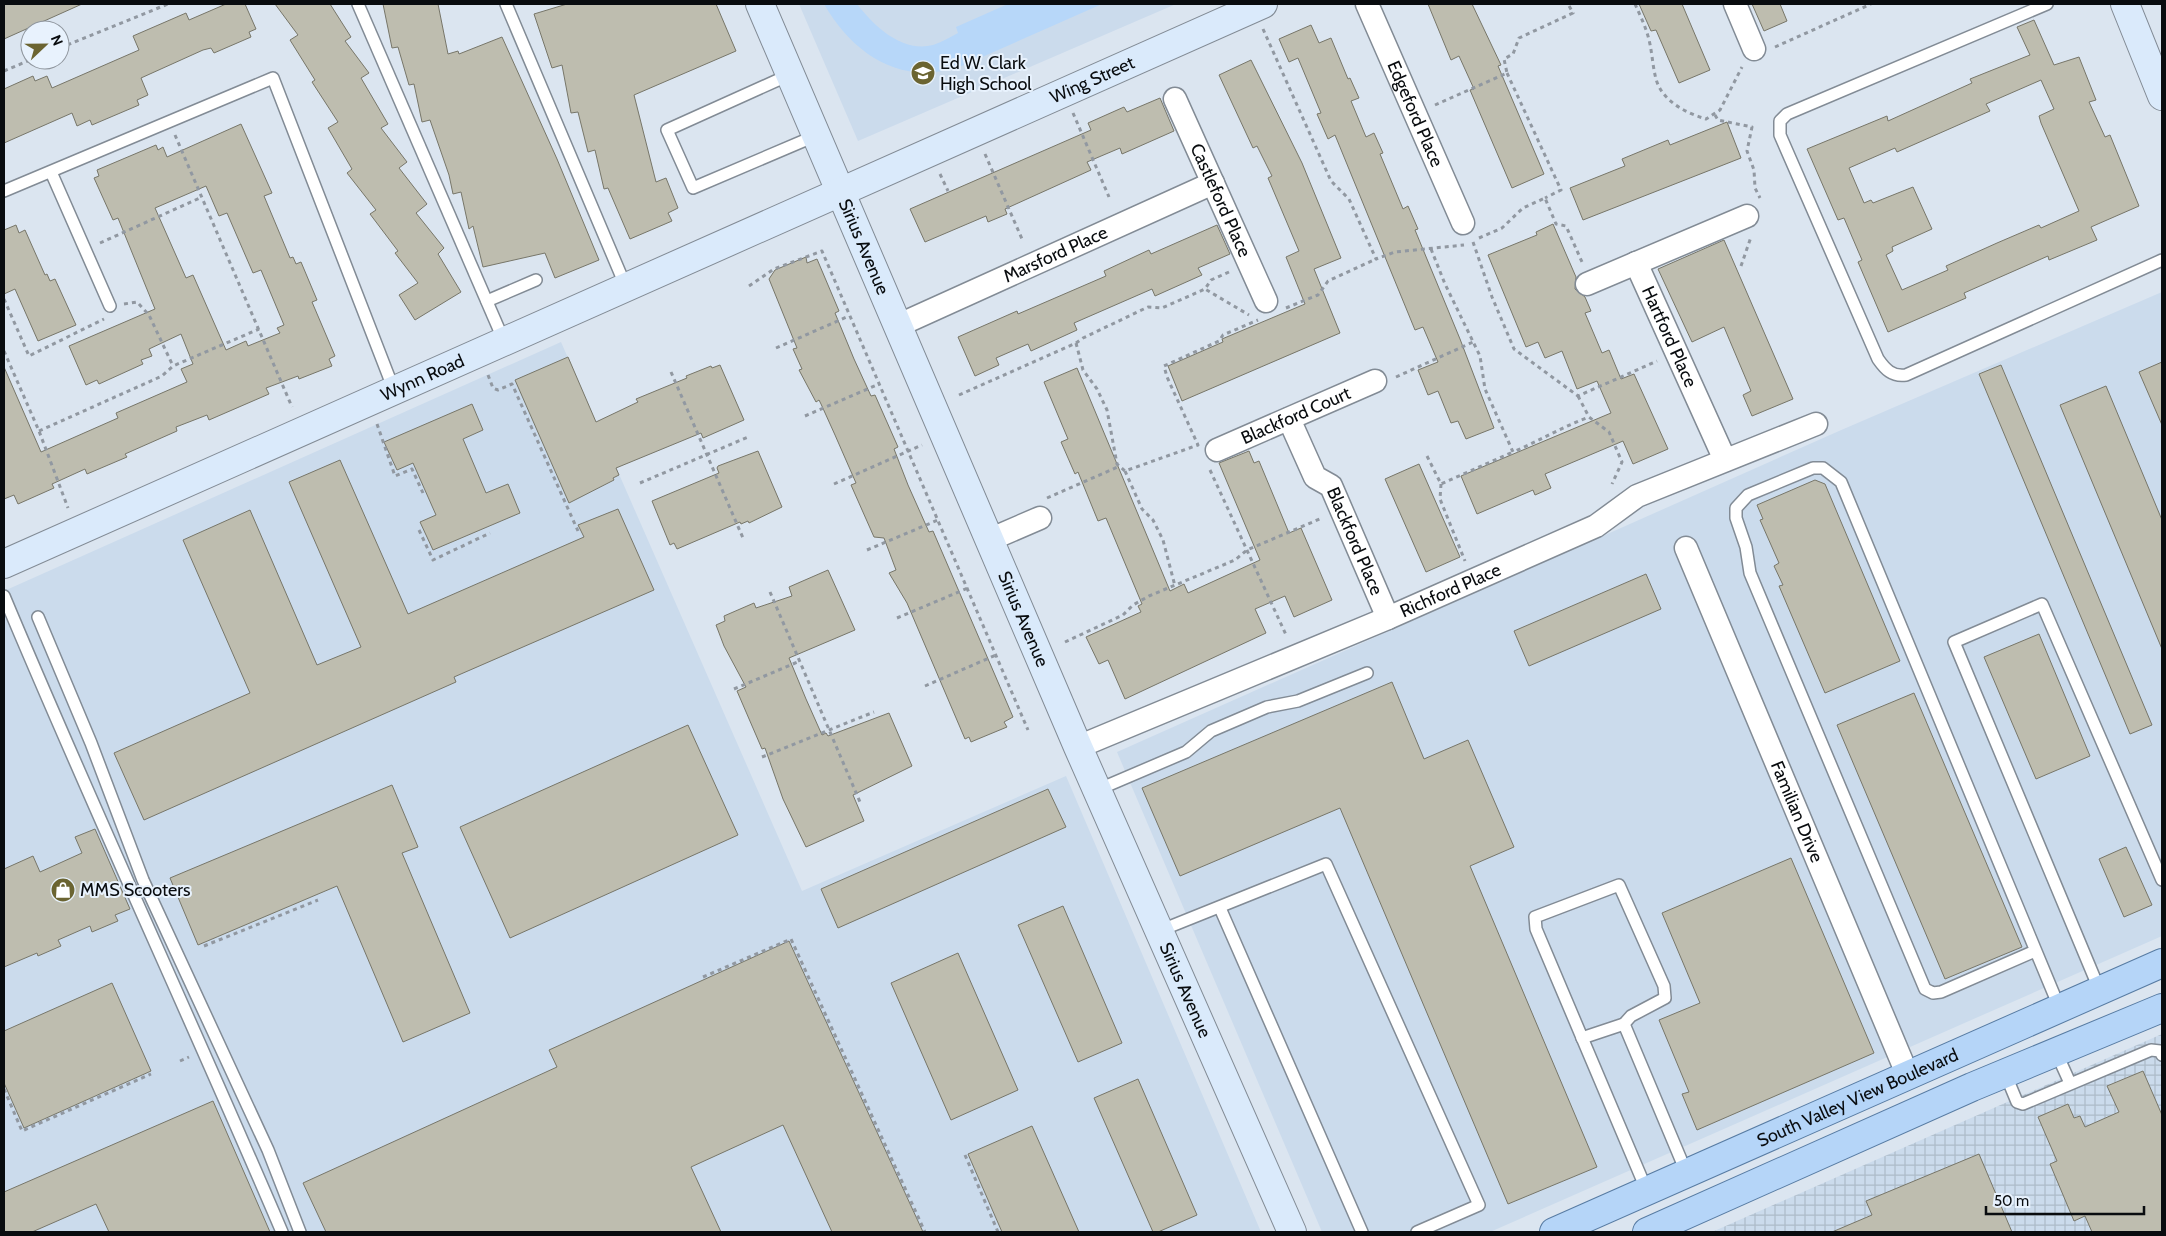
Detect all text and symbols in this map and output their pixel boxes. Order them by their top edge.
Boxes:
north arrow [20,20,70,70]
text: N [47,32,67,48]
place label: Ed W. Clark High School [940,52,1032,95]
street label: Wing Street [1047,52,1138,108]
street label: Edgeford Place [1382,58,1448,170]
school or university icon: Ed W. Clark High School [910,60,936,86]
street label: Castleford Place [1185,140,1256,260]
street label: Sirius Avenue [834,196,894,298]
street label: Marsford Place [1000,221,1111,287]
street label: Hartford Place [1637,283,1702,391]
street label: Wynn Road [377,350,468,406]
street label: Blackford Court [1238,382,1354,449]
street label: Blackford Place [1322,484,1388,598]
street label: Richford Place [1397,558,1504,622]
street label: Sirius Avenue [993,568,1053,670]
street label: Familian Drive [1766,758,1828,866]
shop icon: MMS Scooters [50,877,76,903]
place label: MMS Scooters [80,879,190,901]
street label: Sirius Avenue [1155,939,1216,1041]
street label: South Valley View Boulevard [1754,1044,1962,1152]
scale bar [1986,1184,2144,1216]
text: 50 m [1994,1192,2029,1210]

